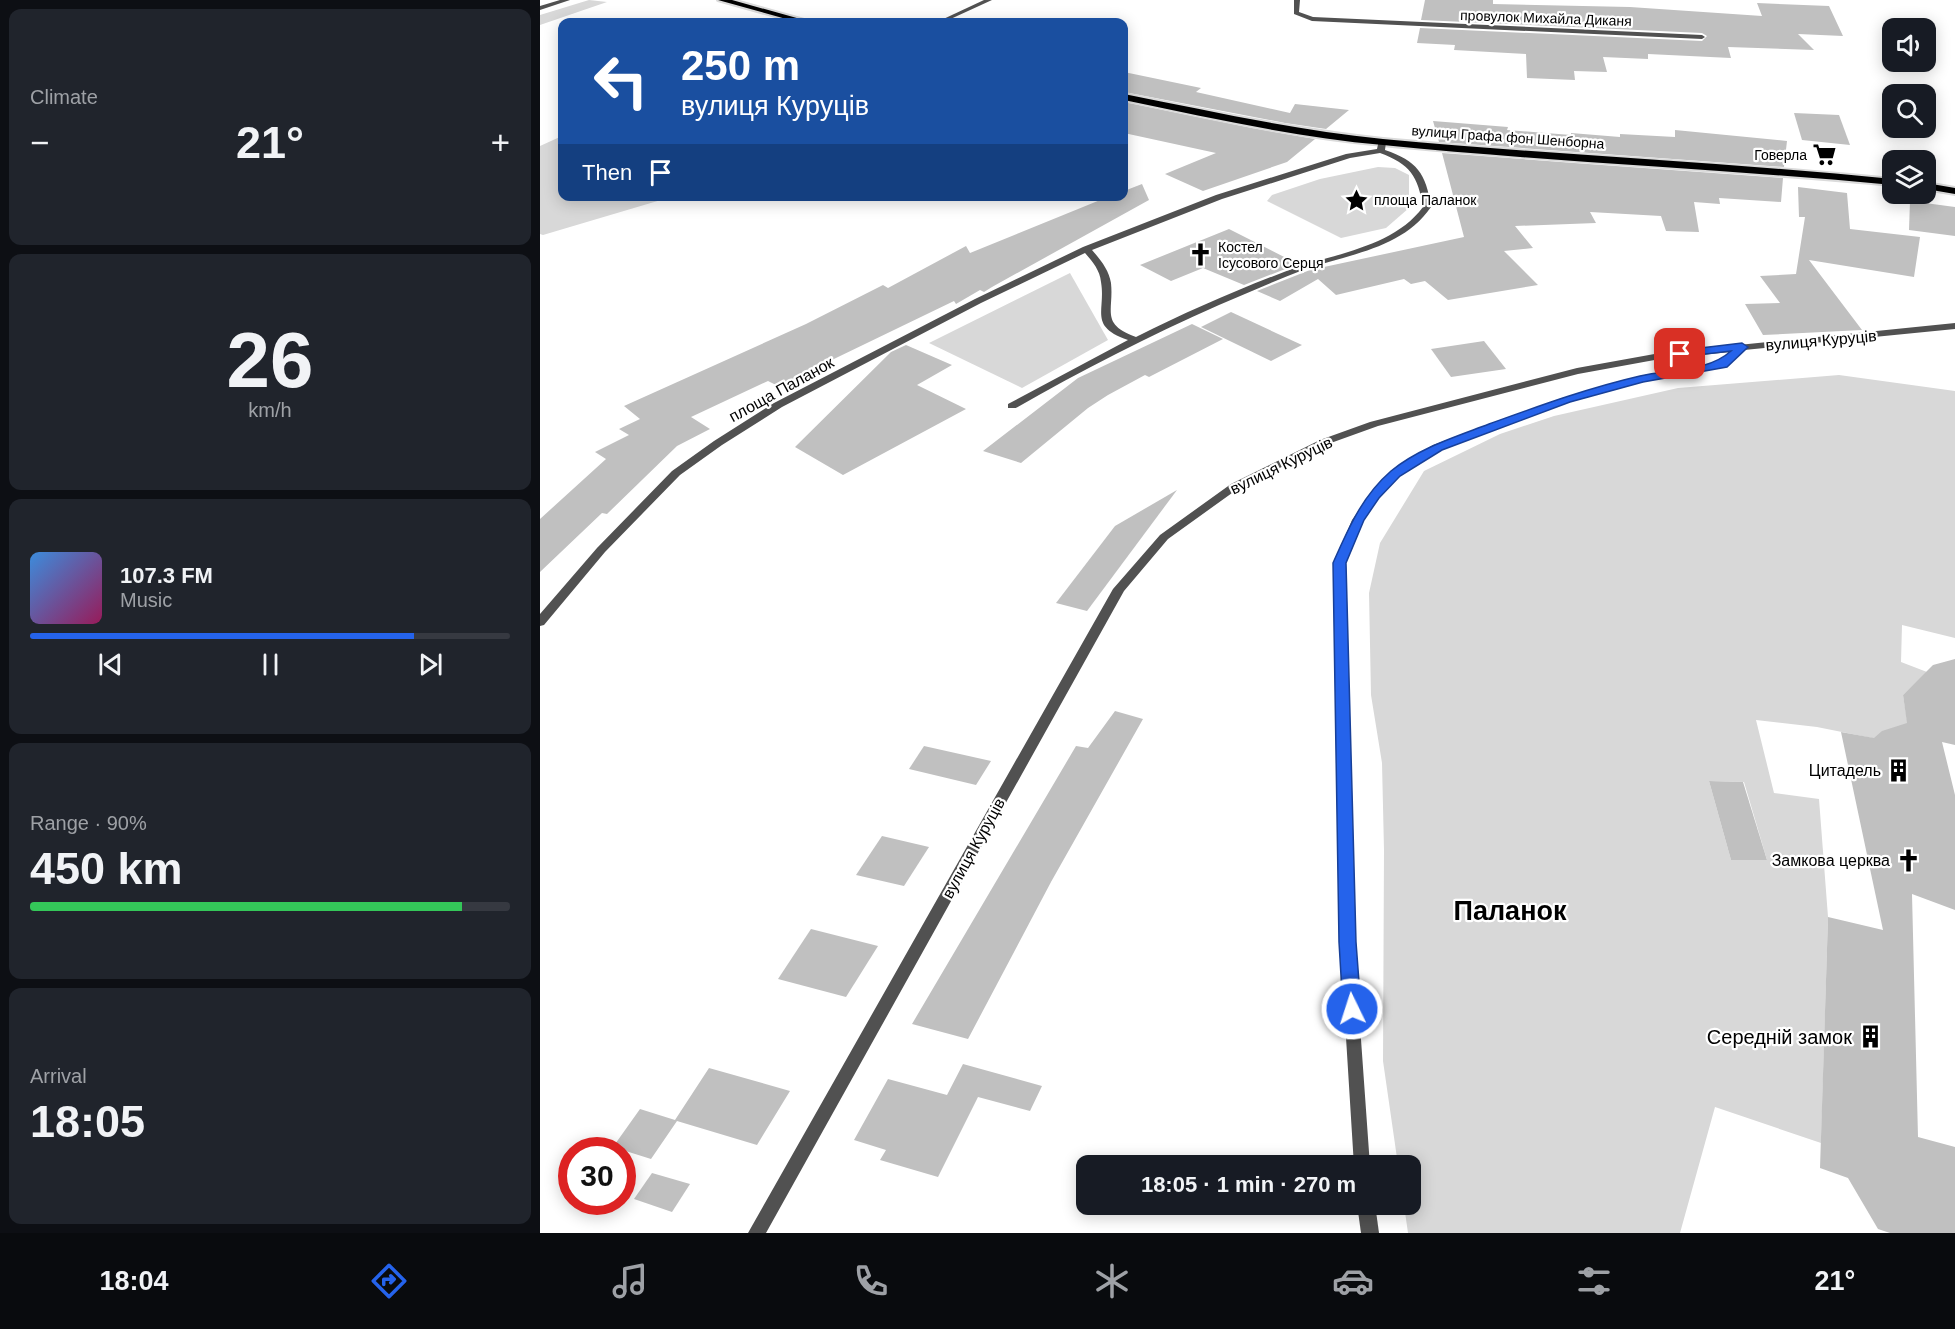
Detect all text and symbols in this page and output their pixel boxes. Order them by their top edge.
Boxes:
street label: провулок Михайла Диканя [1460,7,1632,29]
map controls [1882,18,1936,204]
button: sound [1882,18,1936,72]
icon: left [582,42,660,120]
text: 250 m [681,42,800,89]
button: search [1882,84,1936,138]
text: Climate [30,86,98,108]
text: вулиця Куруців [681,91,869,121]
text: 21° [236,117,304,168]
street label: вулиця Графа фон Шенборна [1411,122,1605,152]
text: − [30,124,49,161]
text: + [491,124,510,161]
supermarket icon: Говерла [1812,142,1838,168]
place label: Говерла [1754,147,1807,163]
button: layers [1882,150,1936,204]
icon: arrive [644,156,677,189]
text: Then [582,160,632,185]
place icon: площа Паланок [1343,187,1369,213]
place label: площа Паланок [1374,192,1477,208]
place label: Костел Ісусового Серця [1218,239,1324,271]
church icon: Костел Ісусового Серця [1187,242,1213,268]
text: 26 [227,316,313,404]
street label: вулиця Куруців [1765,327,1877,354]
pin [1654,328,1705,379]
icon: arrive [1663,337,1696,370]
street label: площа Паланок [726,353,837,425]
text: km/h [248,399,292,421]
street label: вулиця Куруців [1227,433,1335,498]
text: 107.3 FM [120,563,213,588]
text: Music [120,589,172,611]
icon: previous [94,648,127,681]
icon: pause [254,648,287,681]
icon: next [414,648,447,681]
building icon: Цитадель [1886,757,1912,783]
place label: Цитадель [1809,762,1881,779]
street label: вулиця Куруців [939,795,1008,901]
text: Range · 90% [30,812,147,834]
text: 450 km [30,843,183,894]
church icon: Замкова церква [1895,847,1921,873]
place label: Замкова церква [1772,852,1890,869]
district label: Паланок [1454,896,1567,926]
position arrow [1320,977,1384,1041]
building icon: Середній замок [1857,1024,1883,1050]
place label: Середній замок [1707,1026,1852,1048]
text: Arrival [30,1065,87,1087]
text: 18:05 [30,1096,145,1147]
speed limit sign: 30 [558,1137,636,1215]
text: 18:05 · 1 min · 270 m [1141,1172,1356,1197]
icon: directions [368,1260,410,1302]
icon: music [609,1260,651,1302]
icon: phone [850,1260,892,1302]
icon: climate [1091,1260,1133,1302]
icon: car [1332,1260,1374,1302]
icon: filters [1573,1260,1615,1302]
text: 18:04 [100,1266,169,1296]
text: 21° [1815,1266,1855,1296]

